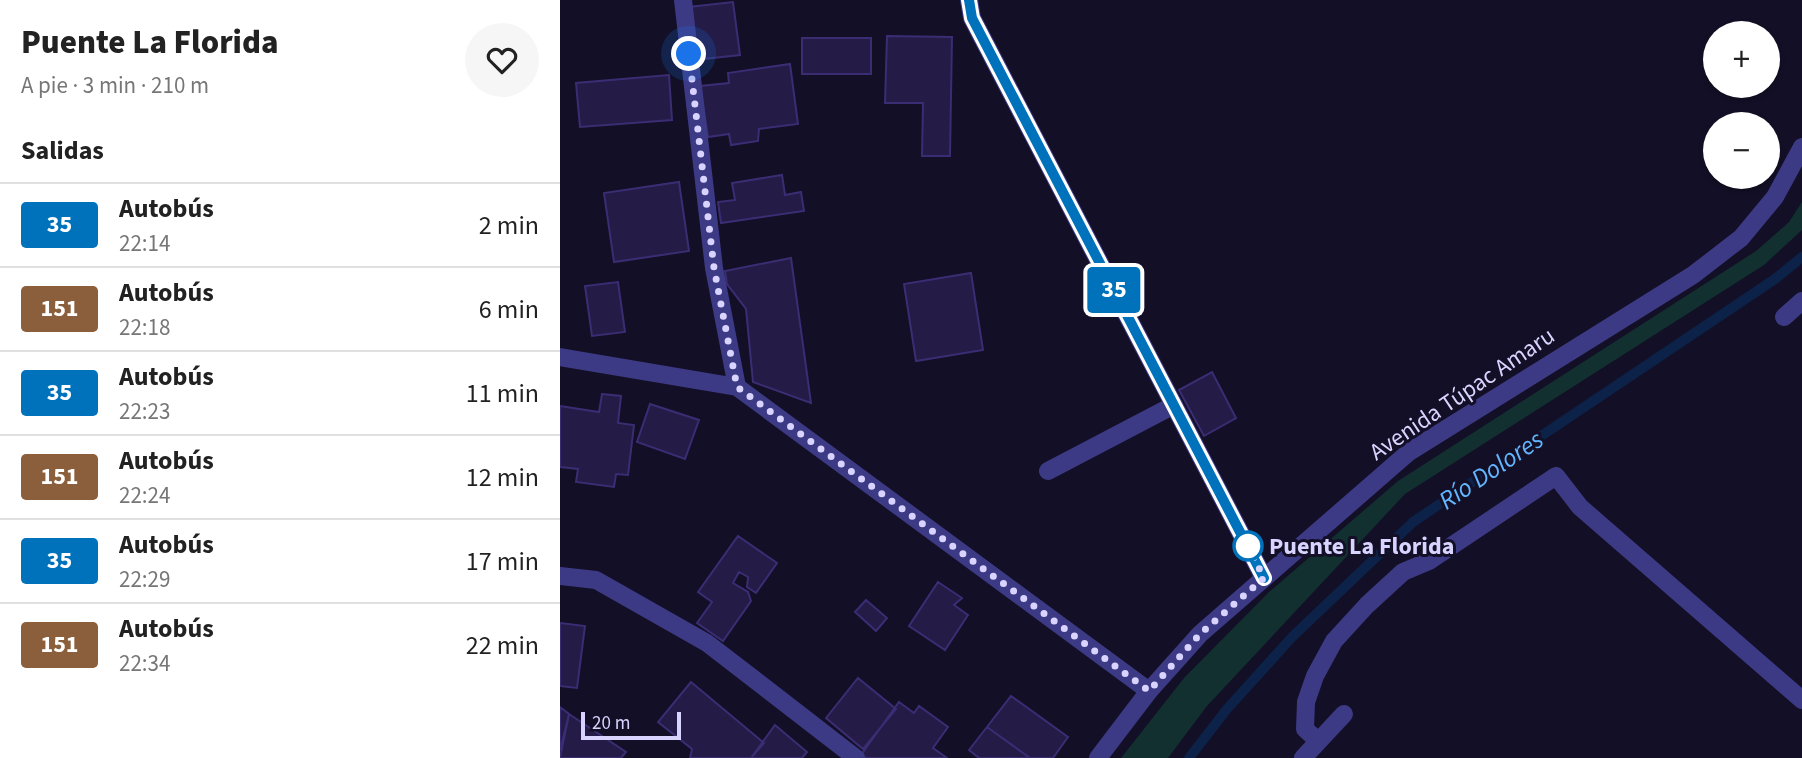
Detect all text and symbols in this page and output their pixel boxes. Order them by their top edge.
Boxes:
text: Puente La Florida [21,19,278,66]
map controls [1703,21,1780,189]
button: + [1703,21,1780,98]
button: heart [465,23,539,97]
your location [671,36,706,71]
text: A pie · 3 min · 210 m [21,69,209,102]
button: − [1703,112,1780,189]
text: Salidas [21,132,104,169]
text: Autobús [119,190,214,227]
text: 35 [47,207,72,242]
text: 2 min [479,207,539,244]
text: 22:14 [119,227,170,260]
line badge: 35 [1082,267,1146,313]
text: 35 [1101,272,1127,307]
text: Autobús [119,274,214,311]
text: 151 [40,291,79,326]
text: 6 min [479,291,539,328]
text: 22:18 [119,311,170,344]
street label: Avenida Túpac Amaru [1362,319,1562,469]
text: Autobús [119,358,214,395]
text: 35 [47,375,72,410]
text: 11 min [466,375,539,412]
text: 22:23 [119,395,170,428]
water label: Río Dolores [1431,421,1551,519]
text: Autobús [119,442,214,479]
text: 151 [40,459,79,494]
text: 12 min [466,459,539,496]
text: 22:24 [119,479,170,512]
text: Autobús [119,526,214,563]
place label: Puente La Florida [1269,529,1454,564]
marker: Puente La Florida [1233,531,1263,561]
text: 35 [47,543,72,578]
text: 17 min [466,543,539,580]
text: 22:29 [119,563,170,596]
text: Autobús [119,610,214,647]
text: 151 [40,627,79,662]
text: 22 min [466,627,539,664]
text: 22:34 [119,647,170,680]
scale bar [581,709,681,741]
text: 20 m [592,710,630,737]

